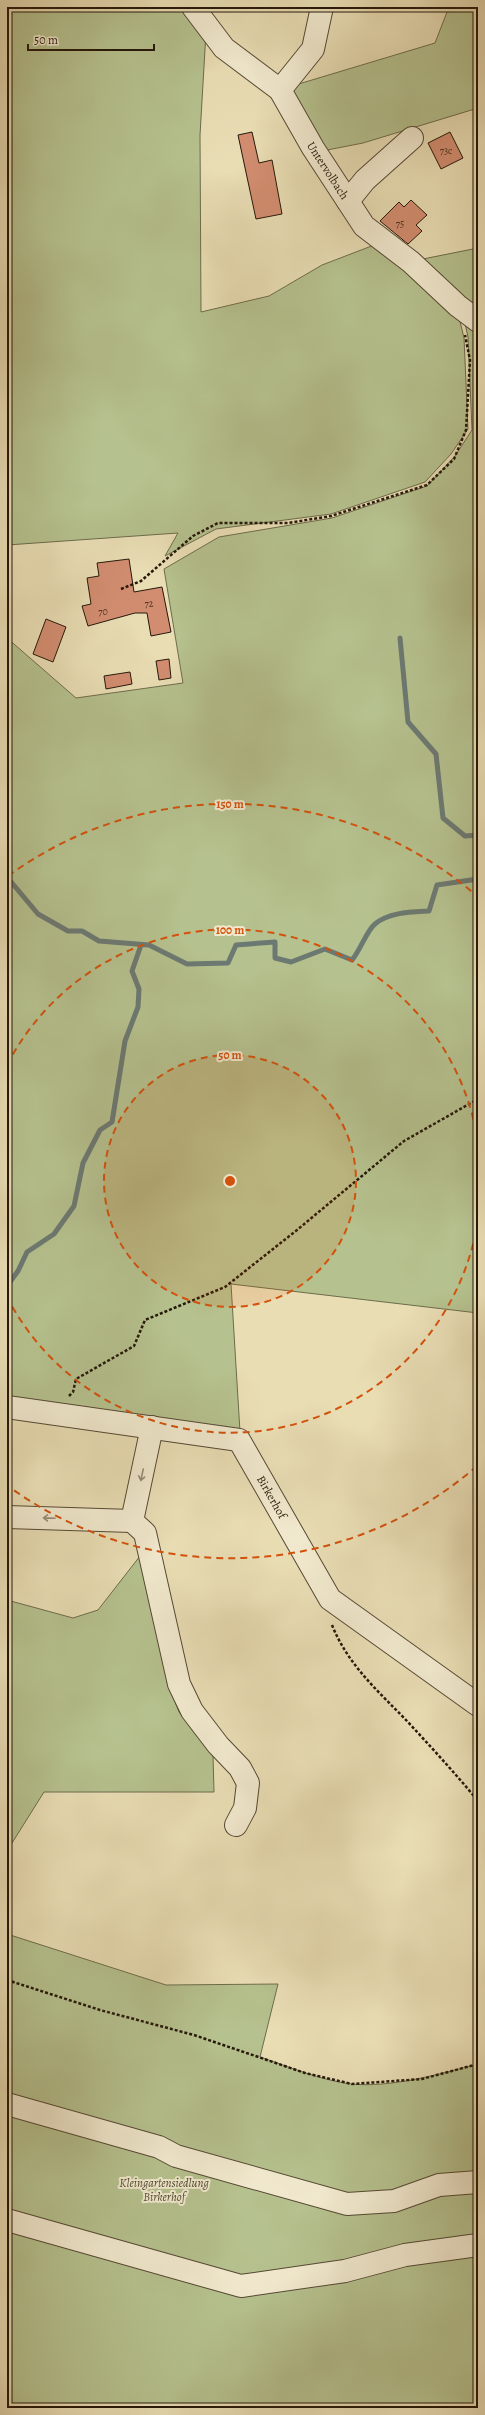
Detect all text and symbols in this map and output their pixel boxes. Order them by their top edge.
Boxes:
scale bar [28,26,154,52]
text: 50 m [34,32,58,48]
street label: Untervolbach [303,139,353,203]
house number: 73c [440,144,452,157]
house number: 75 [396,217,404,230]
house number: 72 [145,597,154,610]
house number: 70 [98,605,108,618]
text: 150 m [216,796,244,812]
text: 100 m [216,922,244,938]
text: 50 m [218,1047,242,1063]
centre of rings [223,1174,237,1188]
one-way arrow [137,1468,145,1481]
street label: Birkerhof [253,1473,291,1523]
one-way arrow [43,1515,56,1522]
park label: Kleingartensiedlung Birkerhof [119,2175,209,2205]

